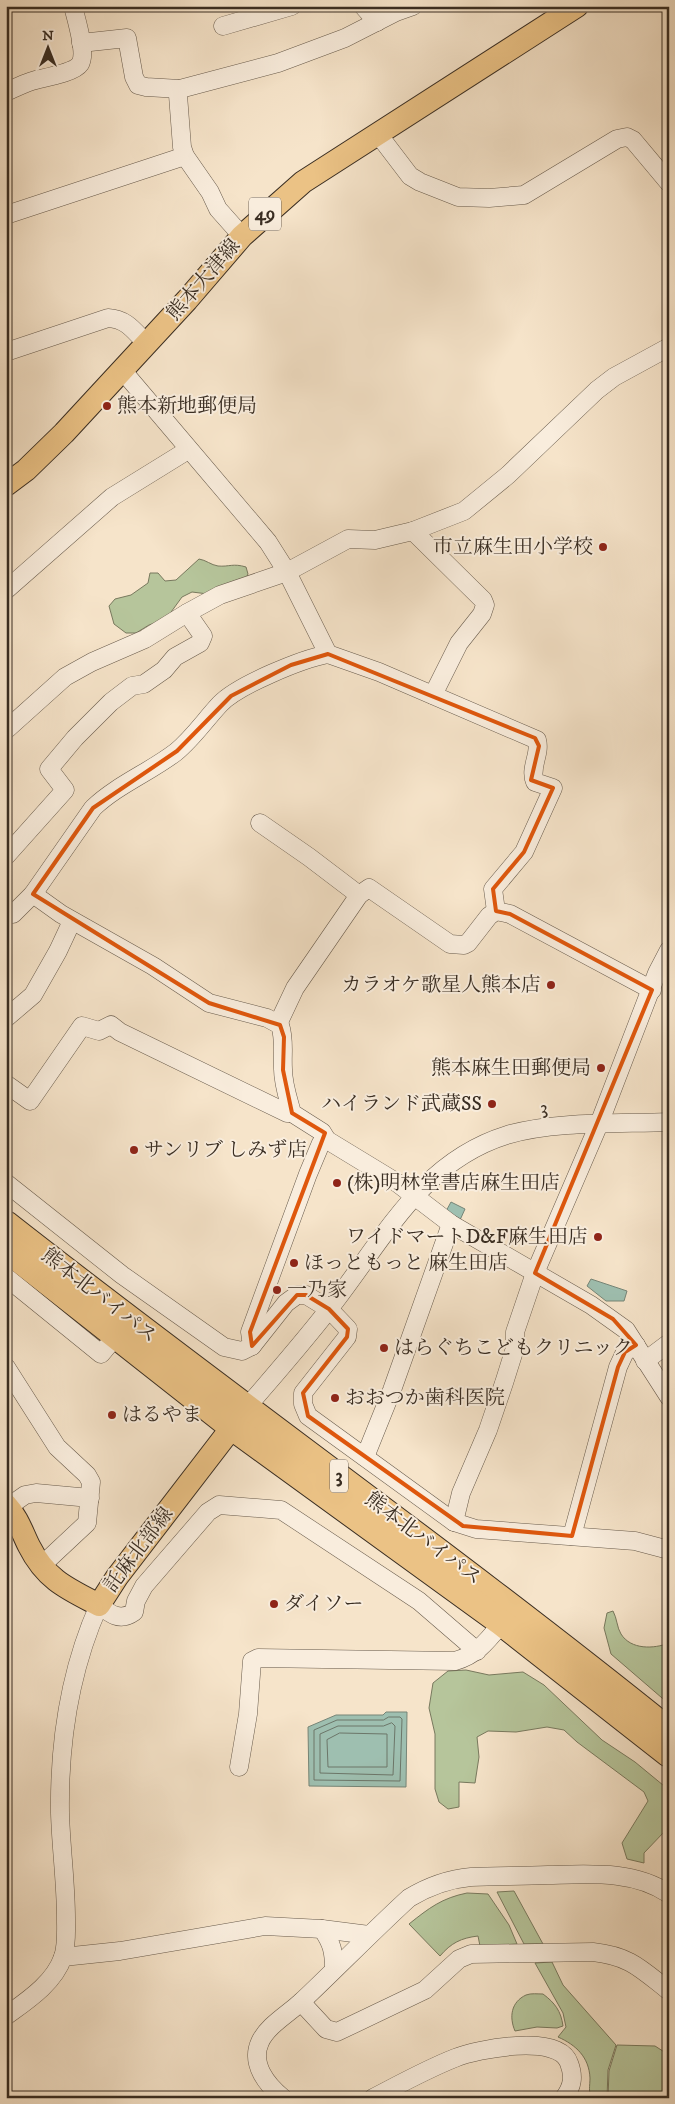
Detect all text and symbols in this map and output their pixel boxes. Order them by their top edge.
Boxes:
north arrow [22,22,72,72]
text: N [42,27,54,45]
road number: 49 [249,198,281,230]
street label: 熊本大津線 [162,234,246,326]
place label: 熊本新地郵便局 [117,394,257,419]
marker: 熊本新地郵便局 [101,400,113,412]
place label: 市立麻生田小学校 [433,535,593,560]
marker: 市立麻生田小学校 [597,541,609,553]
place label: カラオケ歌星人熊本店 [341,973,541,998]
marker: カラオケ歌星人熊本店 [545,979,557,991]
place label: 熊本麻生田郵便局 [431,1056,591,1081]
marker: 熊本麻生田郵便局 [595,1062,607,1074]
place label: ハイランド武蔵SS [321,1092,482,1117]
street label: 3 [539,1095,549,1121]
marker: ハイランド武蔵SS [486,1098,498,1110]
place label: サンリブ しみず店 [144,1138,307,1163]
marker: サンリブ しみず店 [128,1144,140,1156]
place label: (株)明林堂書店麻生田店 [347,1171,560,1196]
marker: (株)明林堂書店麻生田店 [331,1177,343,1189]
place label: ワイドマートD&F麻生田店 [346,1225,588,1250]
marker: ワイドマートD&F麻生田店 [592,1231,604,1243]
street label: 熊本北バイパス [36,1243,162,1349]
place label: ほっともっと 麻生田店 [304,1251,508,1276]
marker: ほっともっと 麻生田店 [288,1257,300,1269]
place label: 一乃家 [287,1278,347,1303]
marker: 一乃家 [271,1284,283,1296]
place label: はらぐちこどもクリニック [394,1336,633,1361]
marker: はらぐちこどもクリニック [378,1342,390,1354]
place label: おおつか歯科医院 [345,1386,505,1411]
marker: おおつか歯科医院 [329,1392,341,1404]
place label: はるやま [122,1403,202,1428]
marker: はるやま [106,1409,118,1421]
road number: 3 [330,1460,348,1492]
street label: 熊本北バイパス [360,1487,486,1591]
street label: 託麻北部線 [99,1503,179,1597]
place label: ダイソー [284,1592,364,1617]
marker: ダイソー [268,1598,280,1610]

